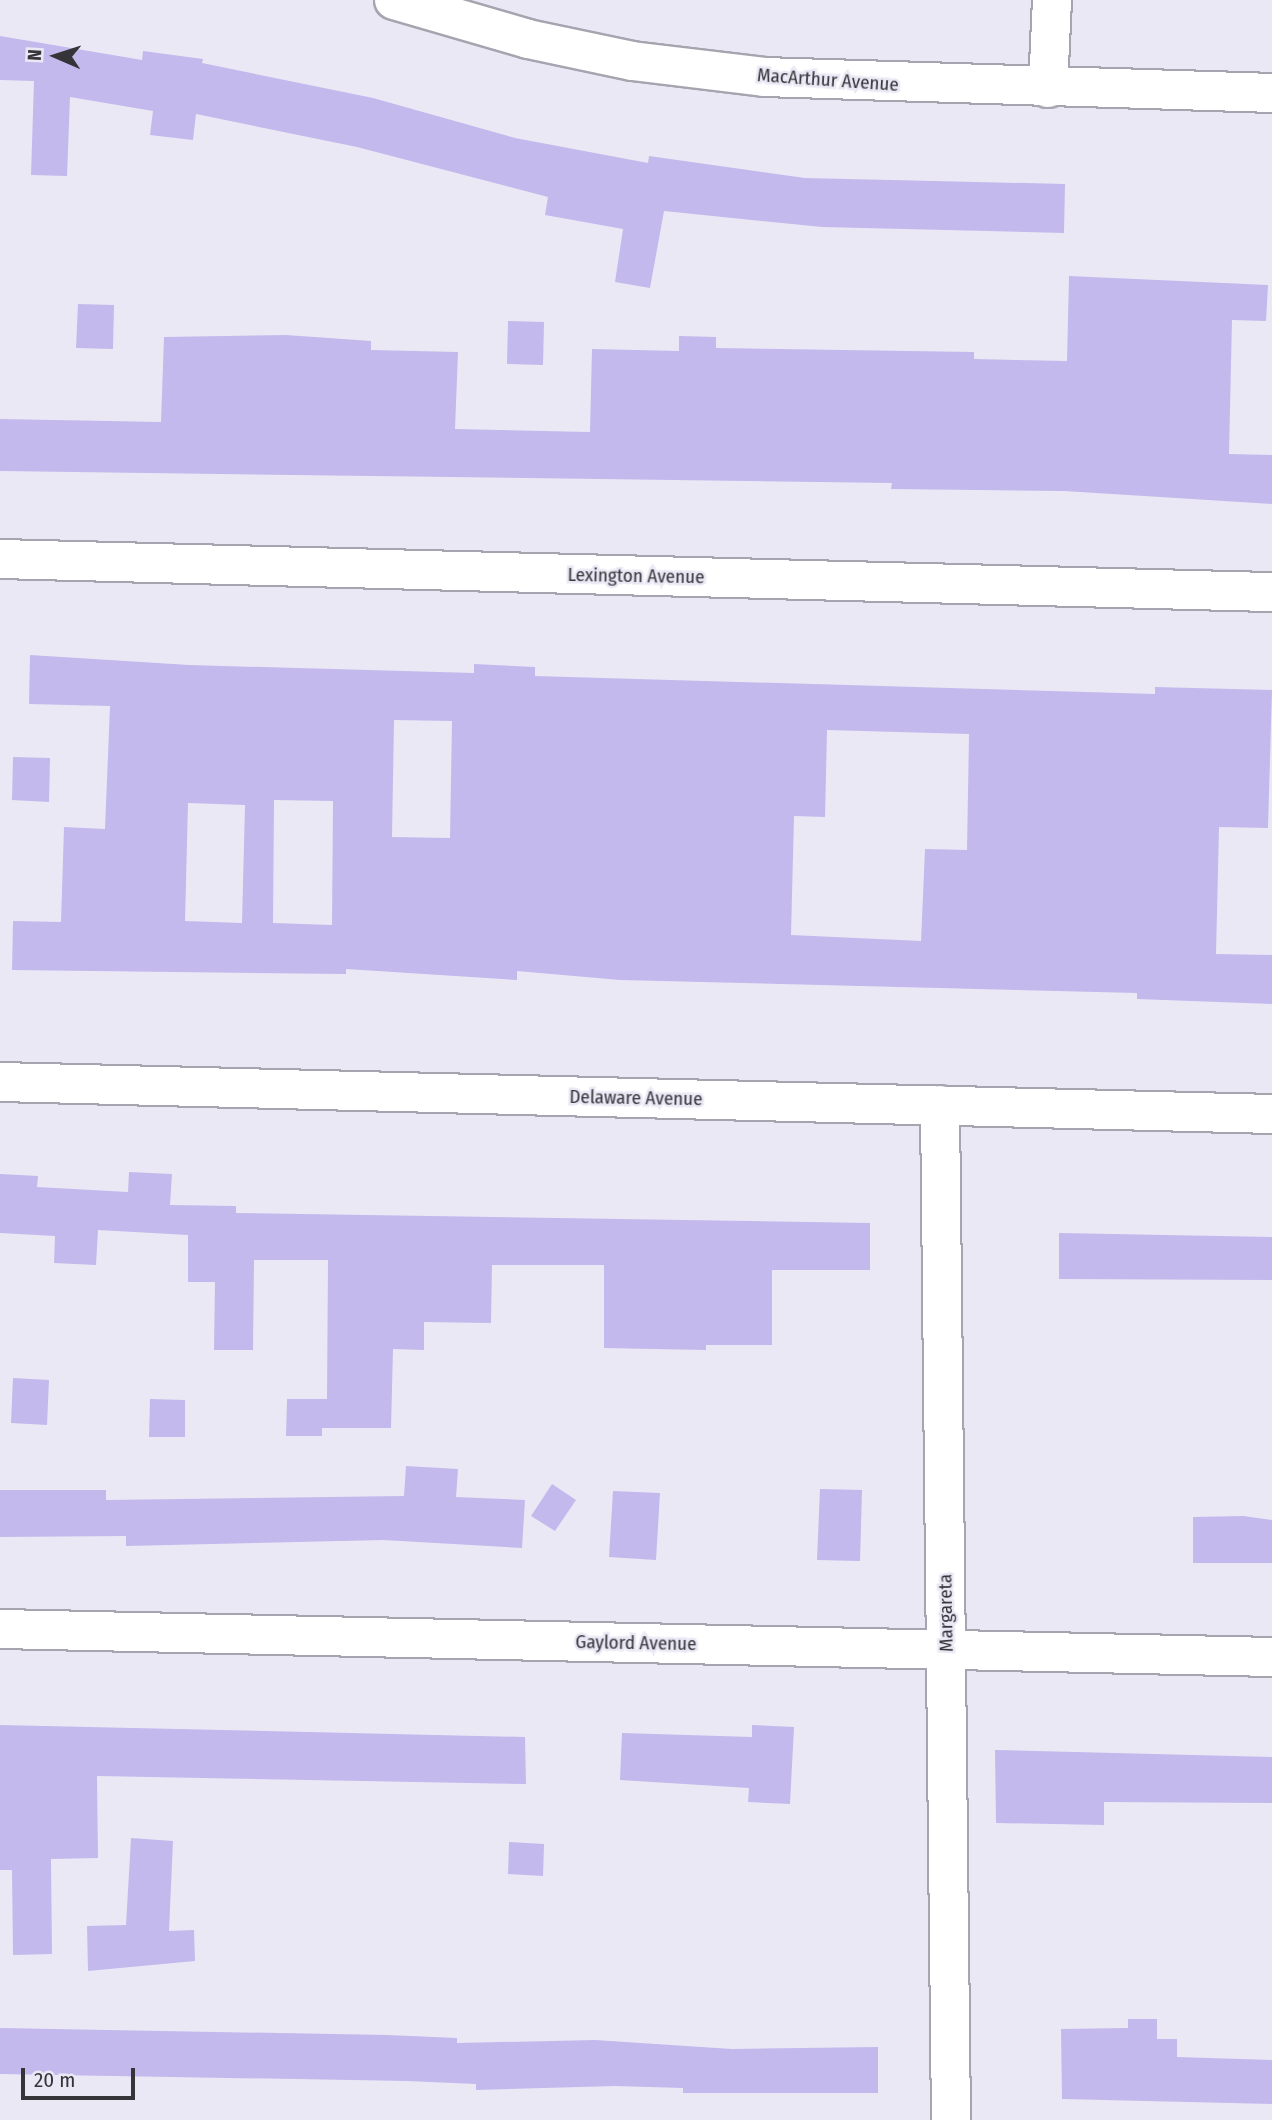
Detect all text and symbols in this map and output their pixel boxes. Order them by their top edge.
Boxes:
north arrow [21,21,91,91]
text: N [23,49,46,61]
street label: MacArthur Avenue [756,64,900,96]
street label: Lexington Avenue [567,563,705,589]
street label: Delaware Avenue [569,1085,703,1111]
street label: Margareta [934,1574,958,1652]
street label: Gaylord Avenue [575,1631,697,1655]
scale bar [24,2054,138,2098]
text: 20 m [34,2067,75,2093]

